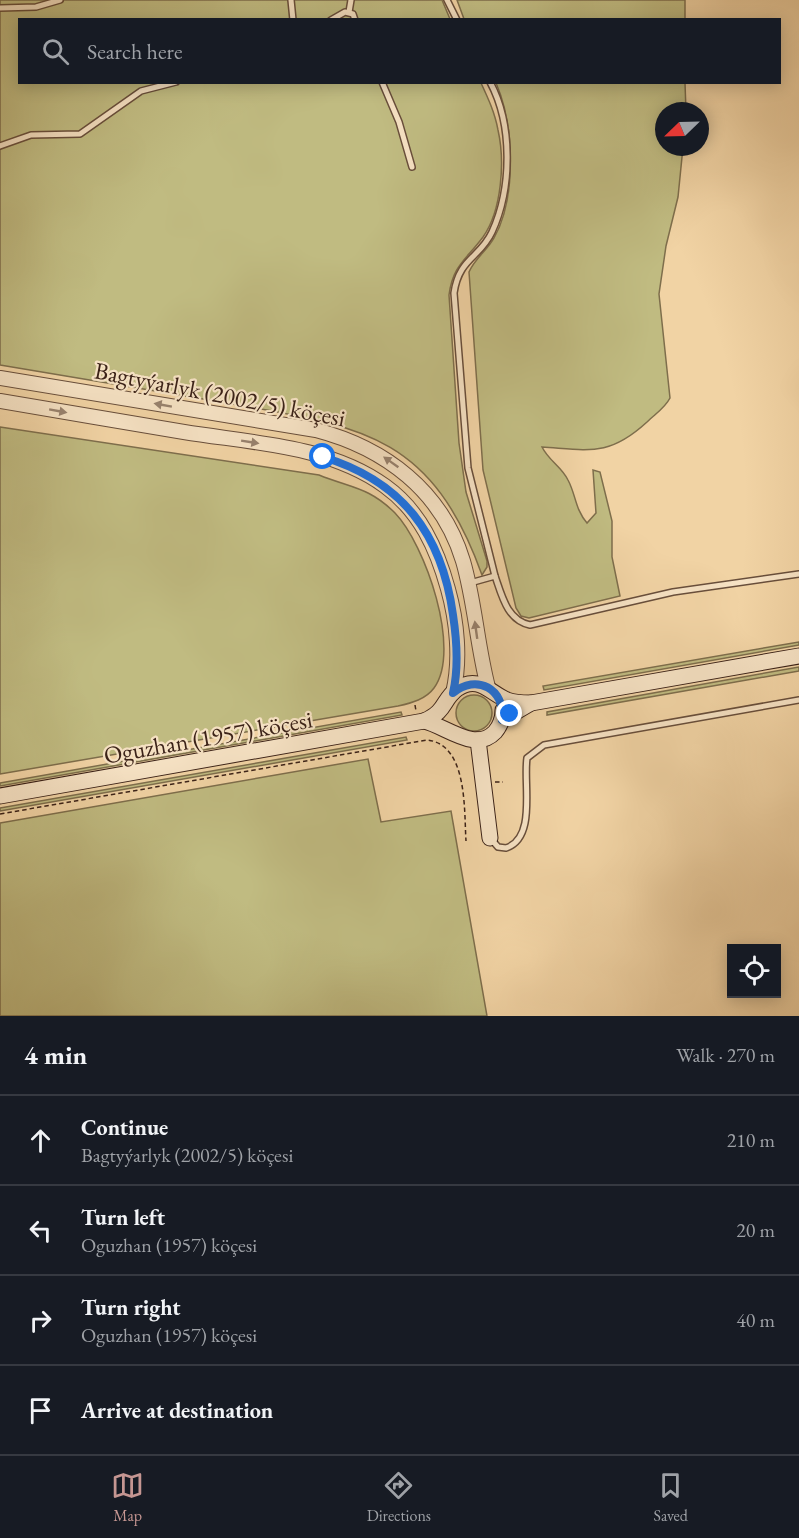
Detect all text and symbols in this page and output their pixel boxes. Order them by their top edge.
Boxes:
search box [18,18,781,84]
icon: search [39,35,72,68]
text: Search here [87,37,182,66]
north arrow [655,102,709,156]
street label: Bagtyýarlyk (2002/5) köçesi [92,354,348,434]
one-way arrow [153,401,172,410]
one-way arrow [48,406,67,415]
one-way arrow [241,438,260,447]
route start [309,443,335,469]
one-way arrow [383,456,399,468]
one-way arrow [472,620,481,639]
route end [496,700,522,726]
street label: Oguzhan (1957) köçesi [101,703,315,771]
map controls [727,944,781,998]
button: locate [727,944,781,998]
text: 4 min [24,1038,87,1072]
text: Walk · 270 m [676,1042,775,1068]
text: Continue [81,1113,168,1142]
icon: ahead [24,1124,57,1157]
text: 210 m [727,1127,775,1153]
text: Bagtyýarlyk (2002/5) köçesi [81,1142,293,1168]
text: Turn left [81,1203,165,1232]
icon: left [24,1214,57,1247]
text: 20 m [736,1217,775,1243]
text: Oguzhan (1957) köçesi [81,1232,257,1258]
text: Turn right [81,1293,180,1322]
icon: right [24,1304,57,1337]
text: 40 m [736,1307,775,1333]
text: Oguzhan (1957) köçesi [81,1322,257,1348]
icon: arrive [24,1394,57,1427]
text: Arrive at destination [81,1396,273,1425]
tab: Map [111,1469,144,1526]
tab: Directions [367,1469,431,1526]
tab: Saved [653,1469,688,1526]

